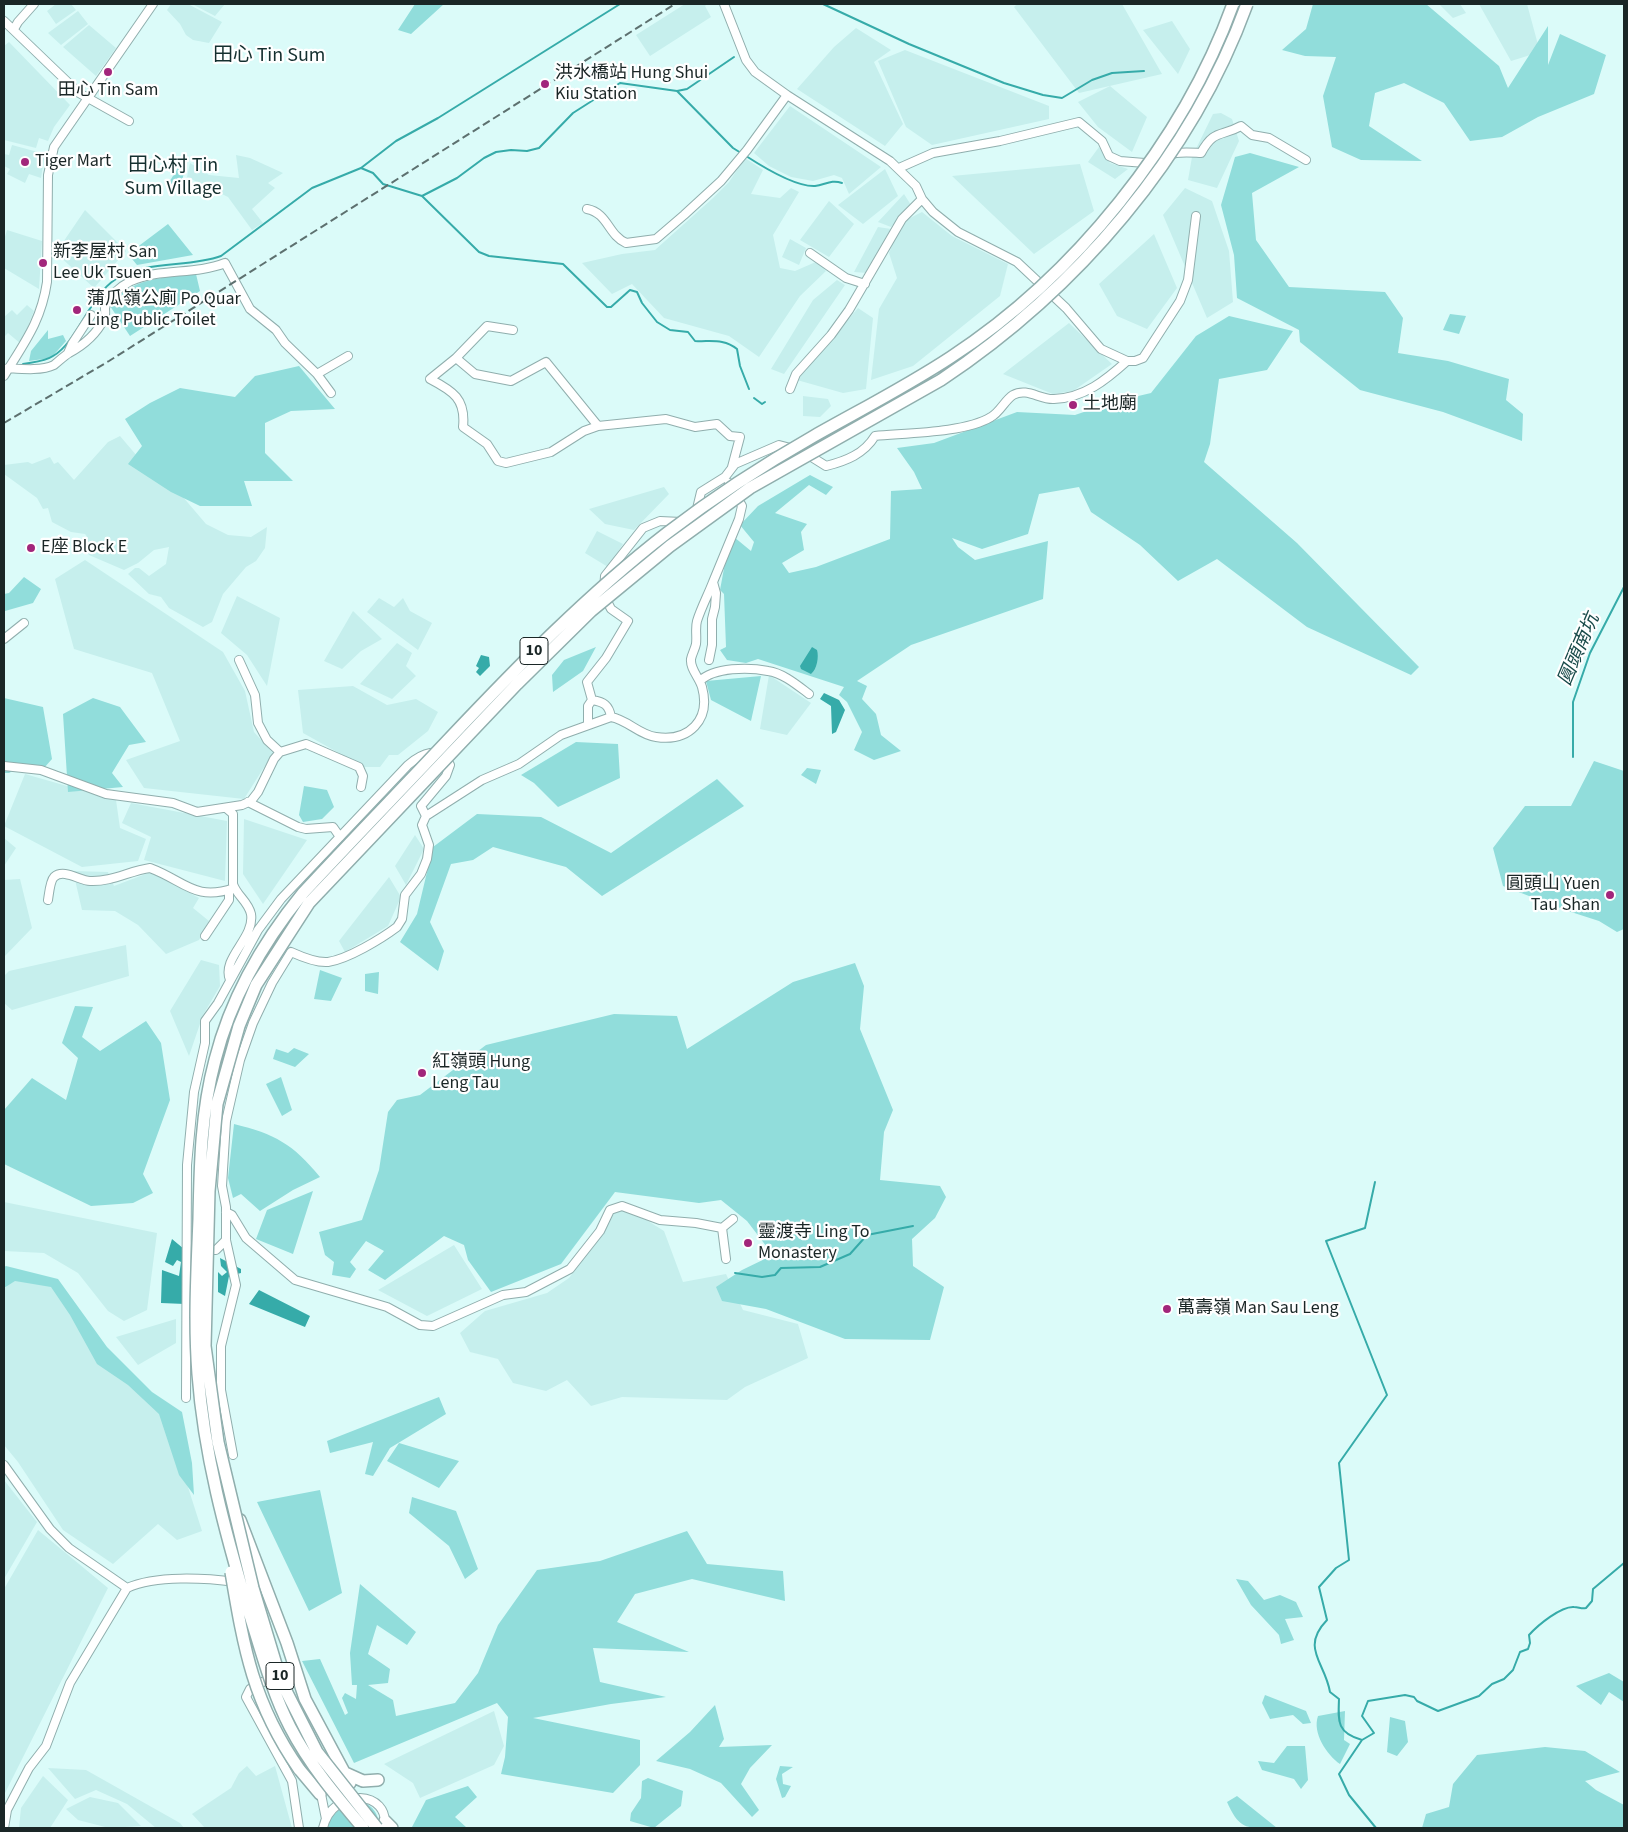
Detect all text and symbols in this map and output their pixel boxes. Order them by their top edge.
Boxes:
district label: 田心 Tin Sum [213,45,325,69]
place label: 洪水橋站 Hung Shui Kiu Station [555,63,708,106]
marker: 田心 Tin Sam [102,66,114,78]
marker: 洪水橋站 Hung Shui Kiu Station [539,78,551,90]
place label: 田心 Tin Sam [58,80,158,102]
place label: Tiger Mart [35,151,111,173]
district label: 田心村 Tin Sum Village [117,155,229,202]
marker: Tiger Mart [19,156,31,168]
place label: 新李屋村 San Lee Uk Tsuen [53,242,157,284]
marker: 新李屋村 San Lee Uk Tsuen [37,257,49,269]
place label: 蒲瓜嶺公廁 Po Quar Ling Public Toilet [87,289,241,332]
marker: 蒲瓜嶺公廁 Po Quar Ling Public Toilet [71,304,83,316]
place label: 土地廟 [1083,394,1137,416]
marker: 土地廟 [1067,399,1079,411]
place label: E座 Block E [41,537,127,559]
marker: E座 Block E [25,542,37,554]
water label: 圓頭南坑 [1555,611,1605,689]
road number: 10 [520,637,548,664]
place label: 圓頭山 Yuen Tau Shan [1506,874,1600,916]
marker: 圓頭山 Yuen Tau Shan [1604,889,1616,901]
place label: 紅嶺頭 Hung Leng Tau [432,1052,530,1094]
marker: 紅嶺頭 Hung Leng Tau [416,1067,428,1079]
place label: 靈渡寺 Ling To Monastery [758,1222,870,1264]
marker: 靈渡寺 Ling To Monastery [742,1237,754,1249]
place label: 萬壽嶺 Man Sau Leng [1177,1298,1339,1320]
marker: 萬壽嶺 Man Sau Leng [1161,1303,1173,1315]
road number: 10 [266,1662,294,1690]

